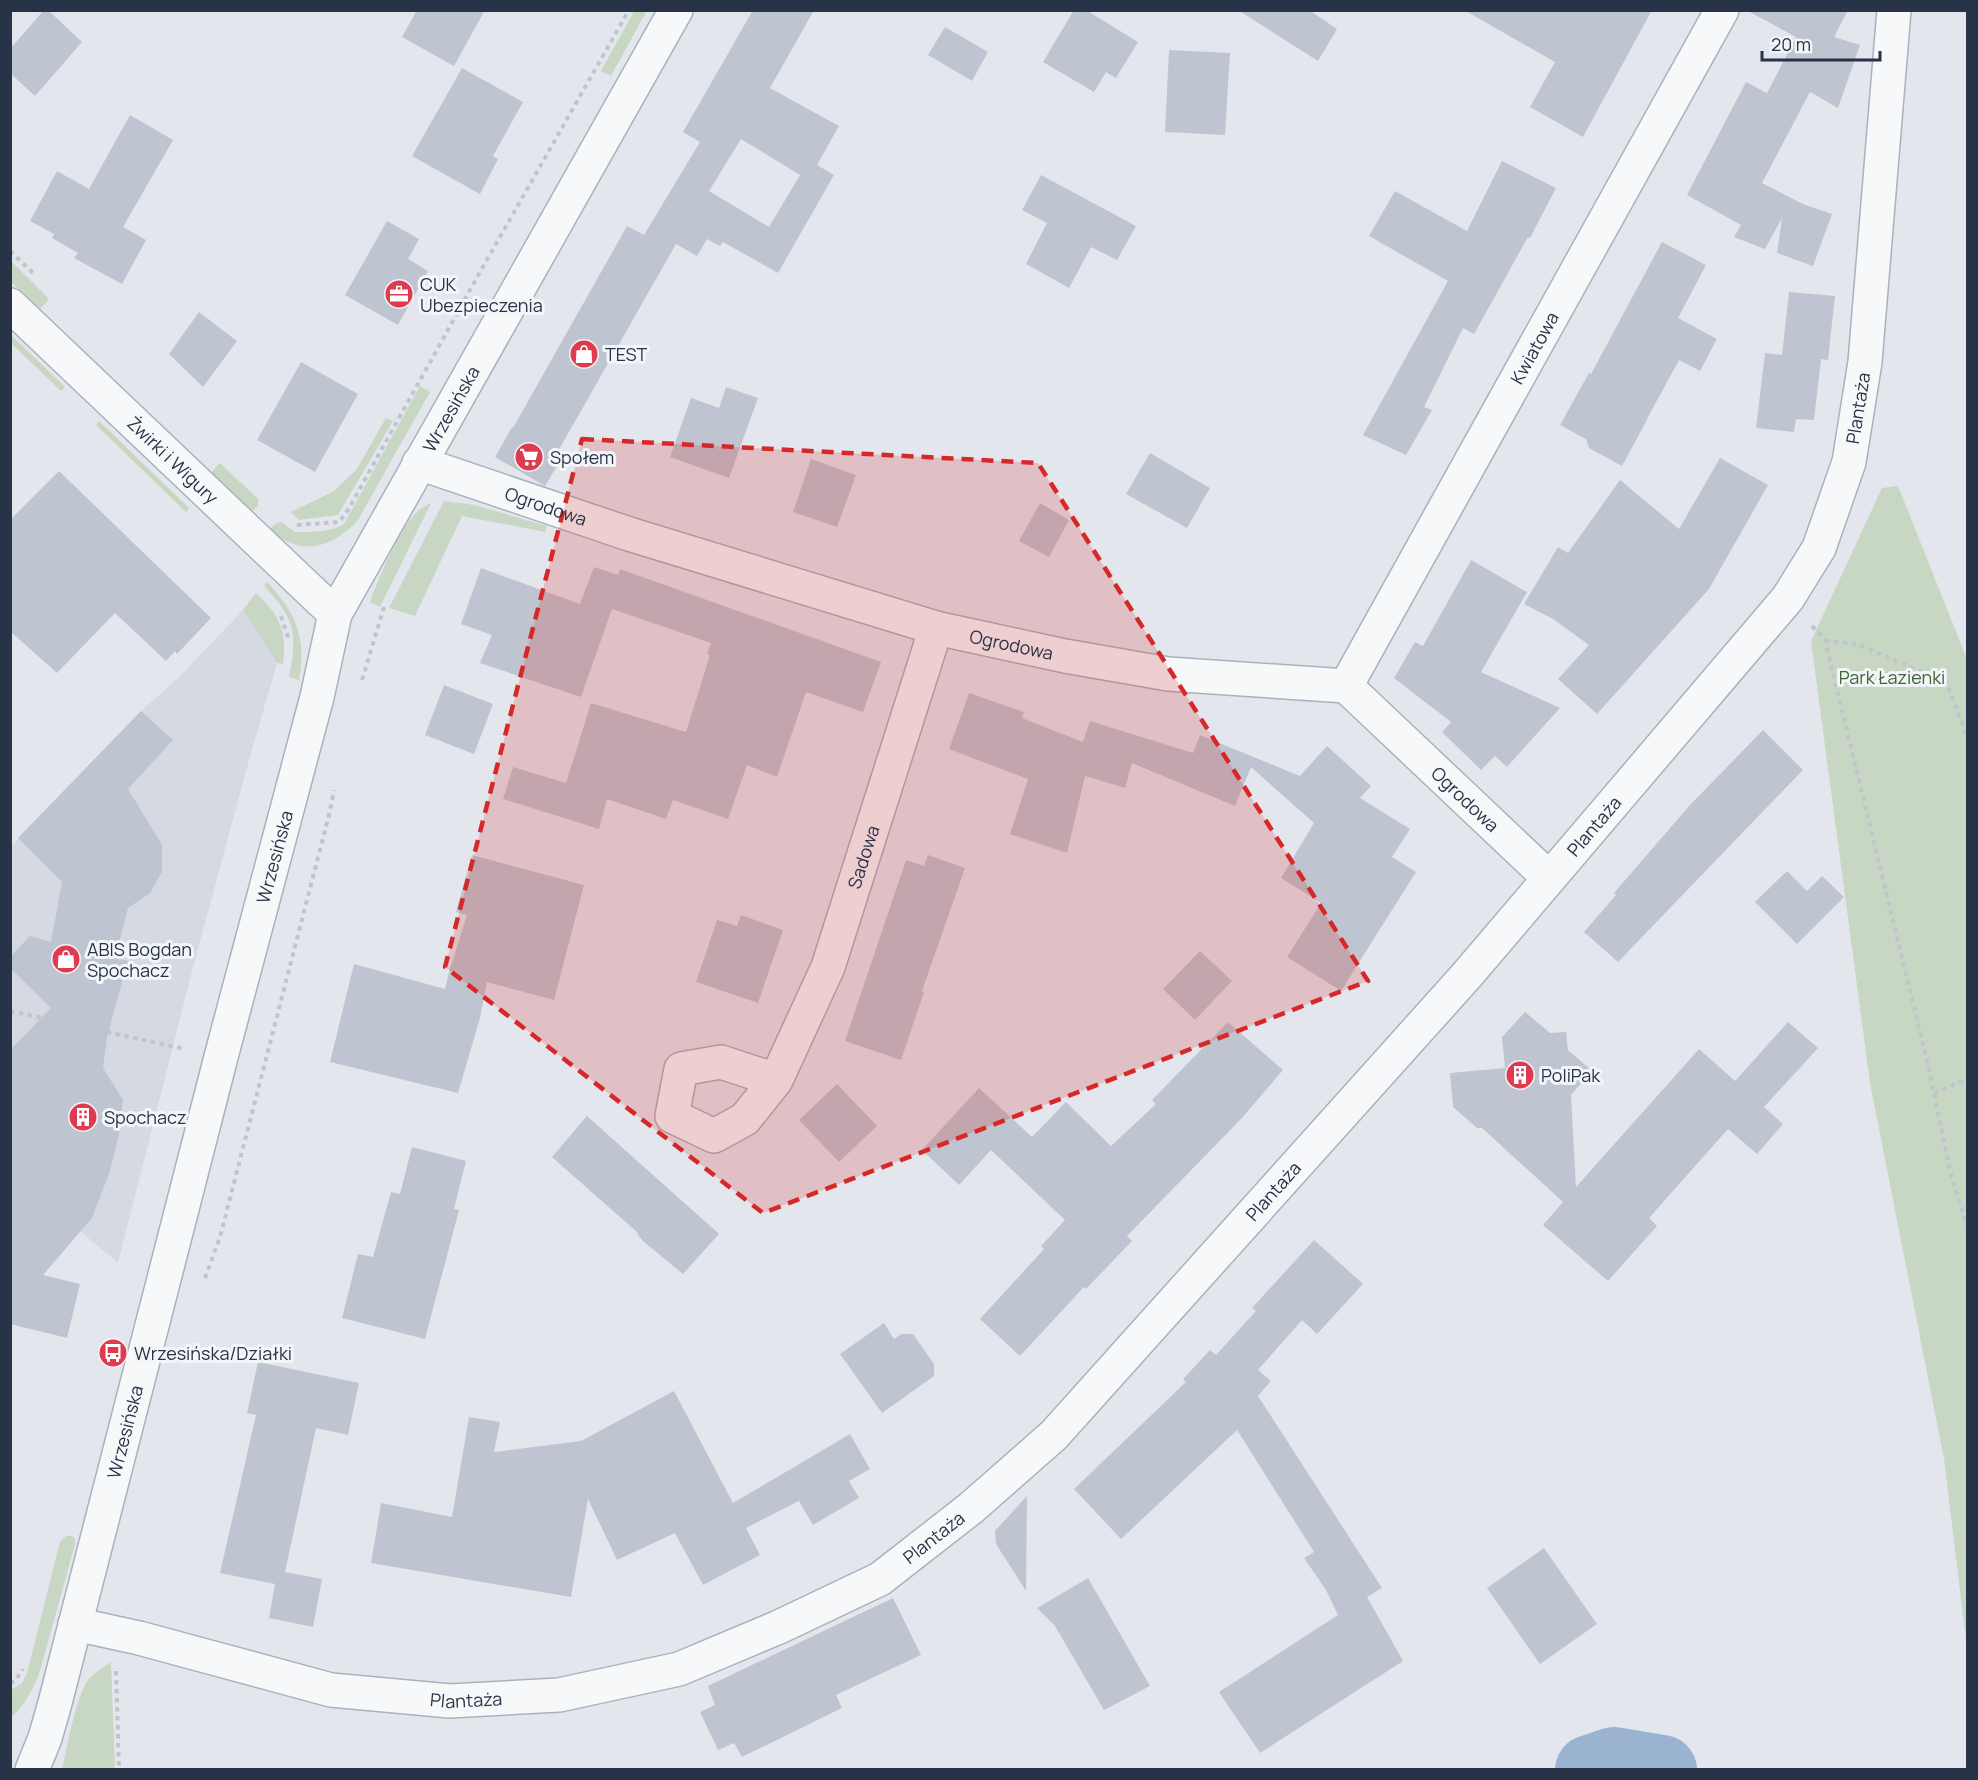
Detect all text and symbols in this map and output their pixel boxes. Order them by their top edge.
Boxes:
scale bar [1762,24,1880,62]
text: 20 m [1771,32,1811,56]
place label: CUK Ubezpieczenia [420,272,543,317]
office icon: CUK Ubezpieczenia [383,278,415,310]
street label: Kwiatowa [1504,307,1564,388]
shop icon: TEST [568,338,600,370]
place label: TEST [605,342,648,366]
street label: Wrzesińska [417,361,485,456]
street label: Plantaża [1840,371,1875,446]
street label: Żwirki i Wigury [122,411,224,509]
supermarket icon: Społem [513,441,545,473]
place label: Społem [550,445,614,469]
street label: Ogrodowa [502,481,590,531]
street label: Ogrodowa [967,624,1056,665]
park label: Park Łazienki [1839,665,1945,689]
street label: Ogrodowa [1426,761,1504,837]
street label: Plantaża [1561,791,1626,861]
street label: Wrzesińska [250,808,298,906]
street label: Sadowa [842,822,884,892]
place label: ABIS Bogdan Spochacz [87,937,192,982]
shop icon: ABIS Bogdan Spochacz [50,943,82,975]
building icon: PoliPak [1504,1059,1536,1091]
place label: PoliPak [1541,1063,1601,1087]
building icon: Spochacz [67,1101,99,1133]
place label: Spochacz [104,1105,187,1129]
street label: Plantaża [1240,1156,1306,1226]
bus stop icon: Wrzesińska/Działki [97,1337,129,1369]
place label: Wrzesińska/Działki [134,1341,292,1365]
street label: Wrzesińska [101,1383,148,1481]
street label: Plantaża [898,1506,969,1569]
street label: Plantaża [429,1686,503,1713]

